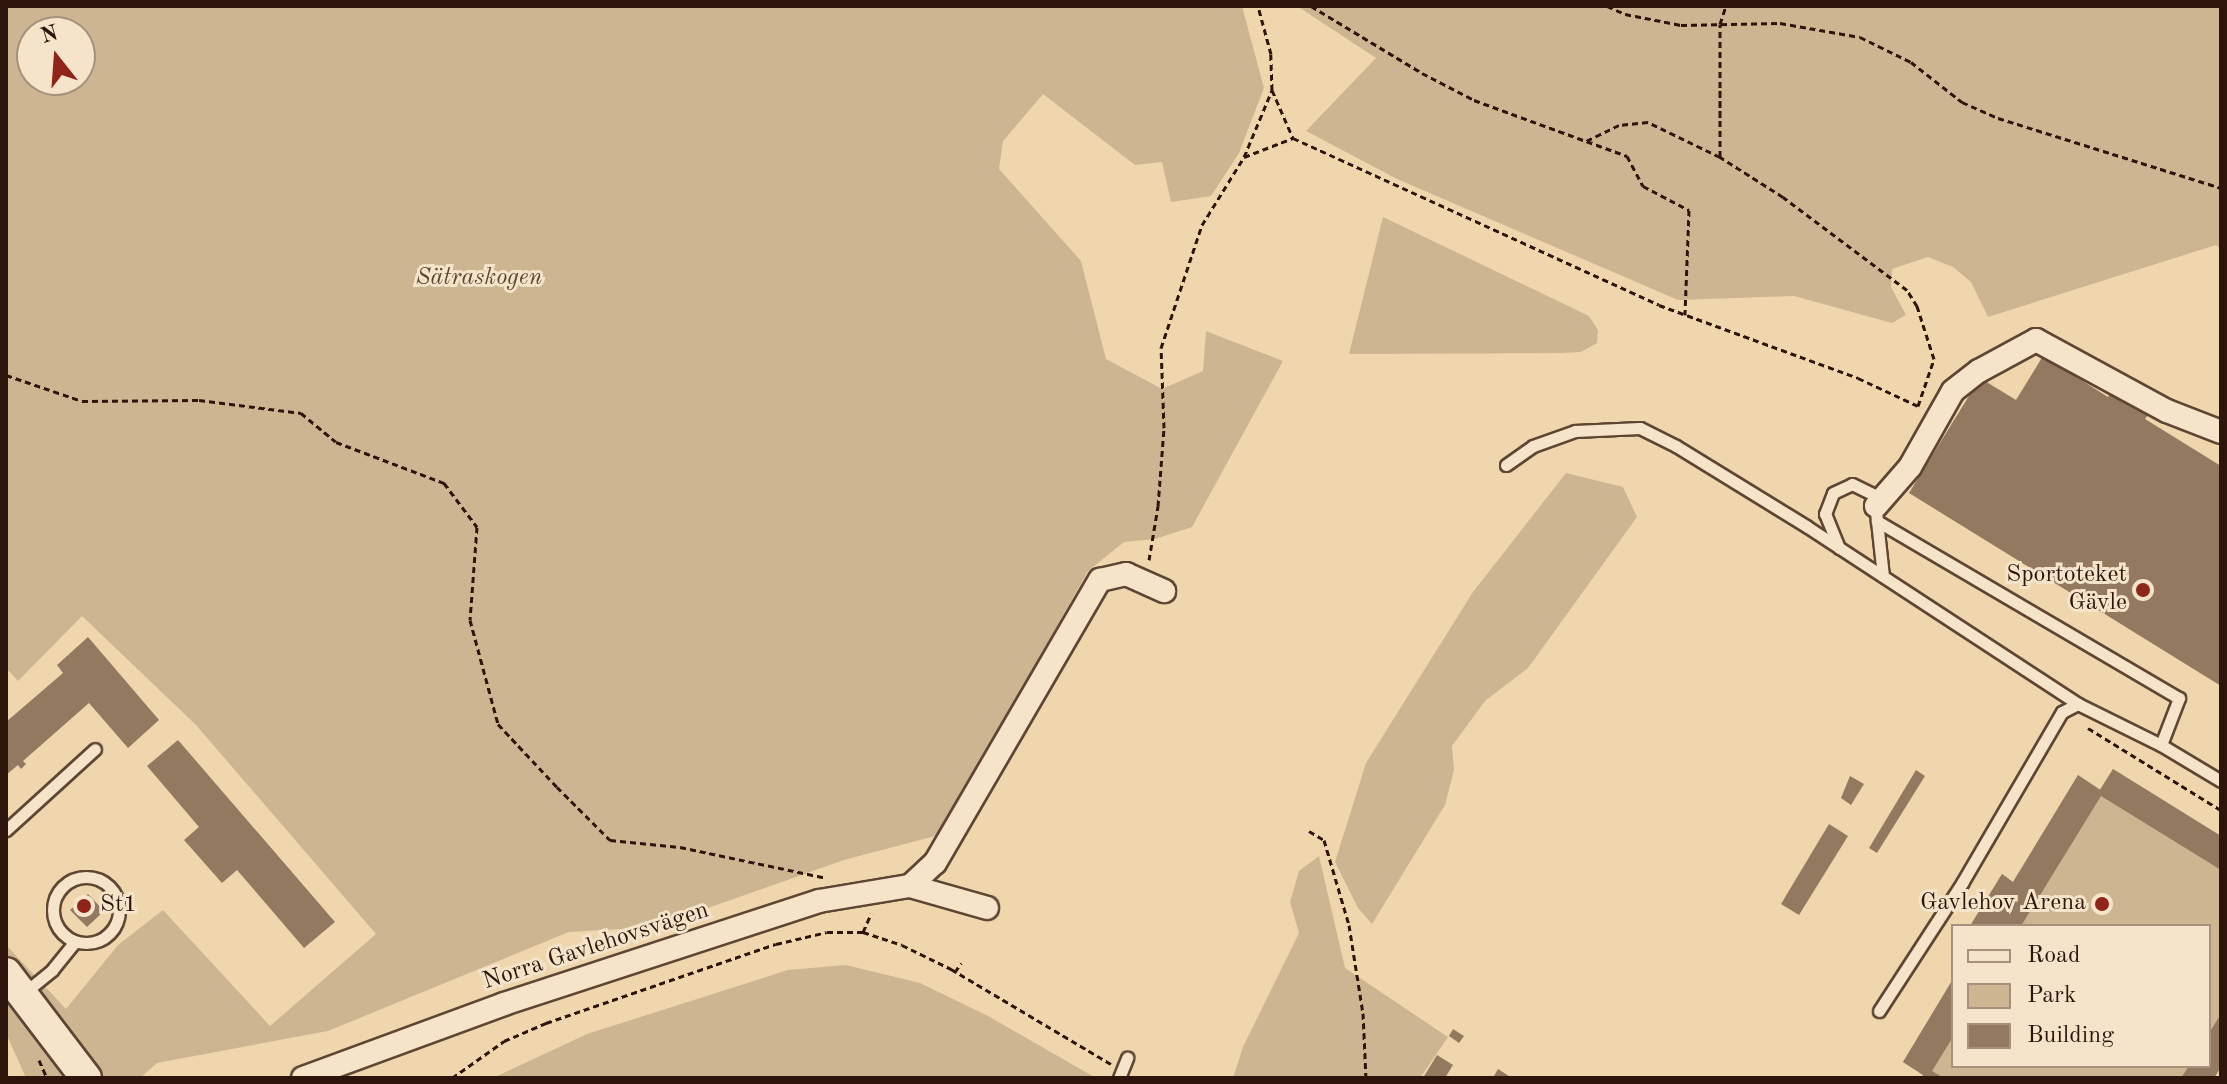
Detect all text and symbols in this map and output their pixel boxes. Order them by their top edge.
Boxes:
north arrow [16,16,96,96]
text: N [38,22,61,48]
park label: Sätraskogen [416,265,542,293]
place label: Sportoteket Gävle [2006,562,2127,618]
marker: Sportoteket Gävle [2134,581,2152,599]
place label: Gavlehov Arena [1920,890,2086,918]
place label: St1 [100,892,137,920]
marker: Gavlehov Arena [2093,895,2111,913]
marker: St1 [75,897,93,915]
street label: Norra Gavlehovsvägen [479,897,713,997]
legend [1951,924,2211,1068]
text: Road [2027,944,2080,968]
text: Park [2027,984,2076,1008]
text: Building [2027,1024,2114,1048]

